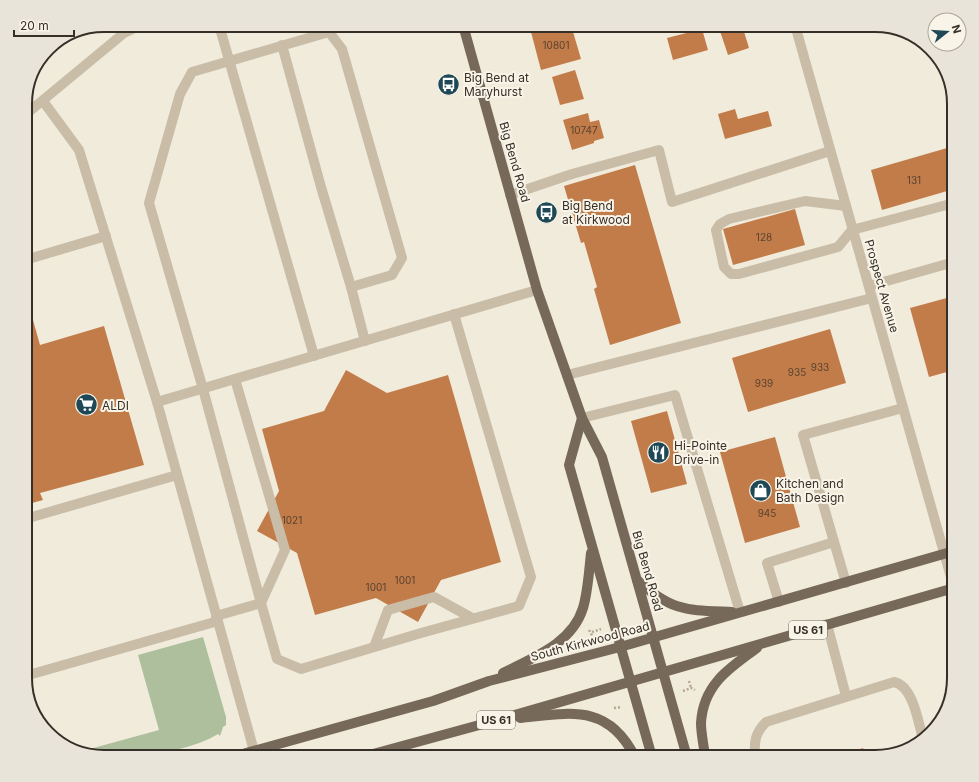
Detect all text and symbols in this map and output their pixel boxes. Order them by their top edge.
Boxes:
scale bar [14,12,74,38]
north arrow [927,12,967,52]
text: 20 m [20,18,49,33]
text: N [949,23,964,35]
house number: 10801 [543,39,569,51]
place label: Big Bend at Maryhurst [464,70,529,99]
bus stop icon: Big Bend at Maryhurst [436,71,462,97]
street label: Big Bend Road [496,120,534,204]
house number: 10747 [570,124,598,136]
house number: 131 [907,174,921,186]
place label: Big Bend at Kirkwood [562,198,630,227]
bus stop icon: Big Bend at Kirkwood [533,199,559,225]
house number: 128 [756,231,772,243]
street label: Prospect Avenue [862,238,902,334]
house number: 933 [811,361,829,373]
house number: 935 [788,366,806,378]
house number: 939 [755,377,773,389]
supermarket icon: ALDI [73,392,99,418]
place label: ALDI [102,398,129,413]
place label: Hi-Pointe Drive-in [674,438,727,467]
restaurant icon: Hi-Pointe Drive-in [646,439,672,465]
place label: Kitchen and Bath Design [776,476,844,505]
shop icon: Kitchen and Bath Design [747,477,773,503]
house number: 945 [758,507,776,519]
house number: 1021 [282,514,302,526]
street label: Big Bend Road [629,529,667,613]
house number: 1001 [395,574,415,586]
house number: 1001 [366,581,386,593]
street label: South Kirkwood Road [529,618,651,664]
road number: US 61 [789,621,827,639]
road number: US 61 [477,711,515,729]

